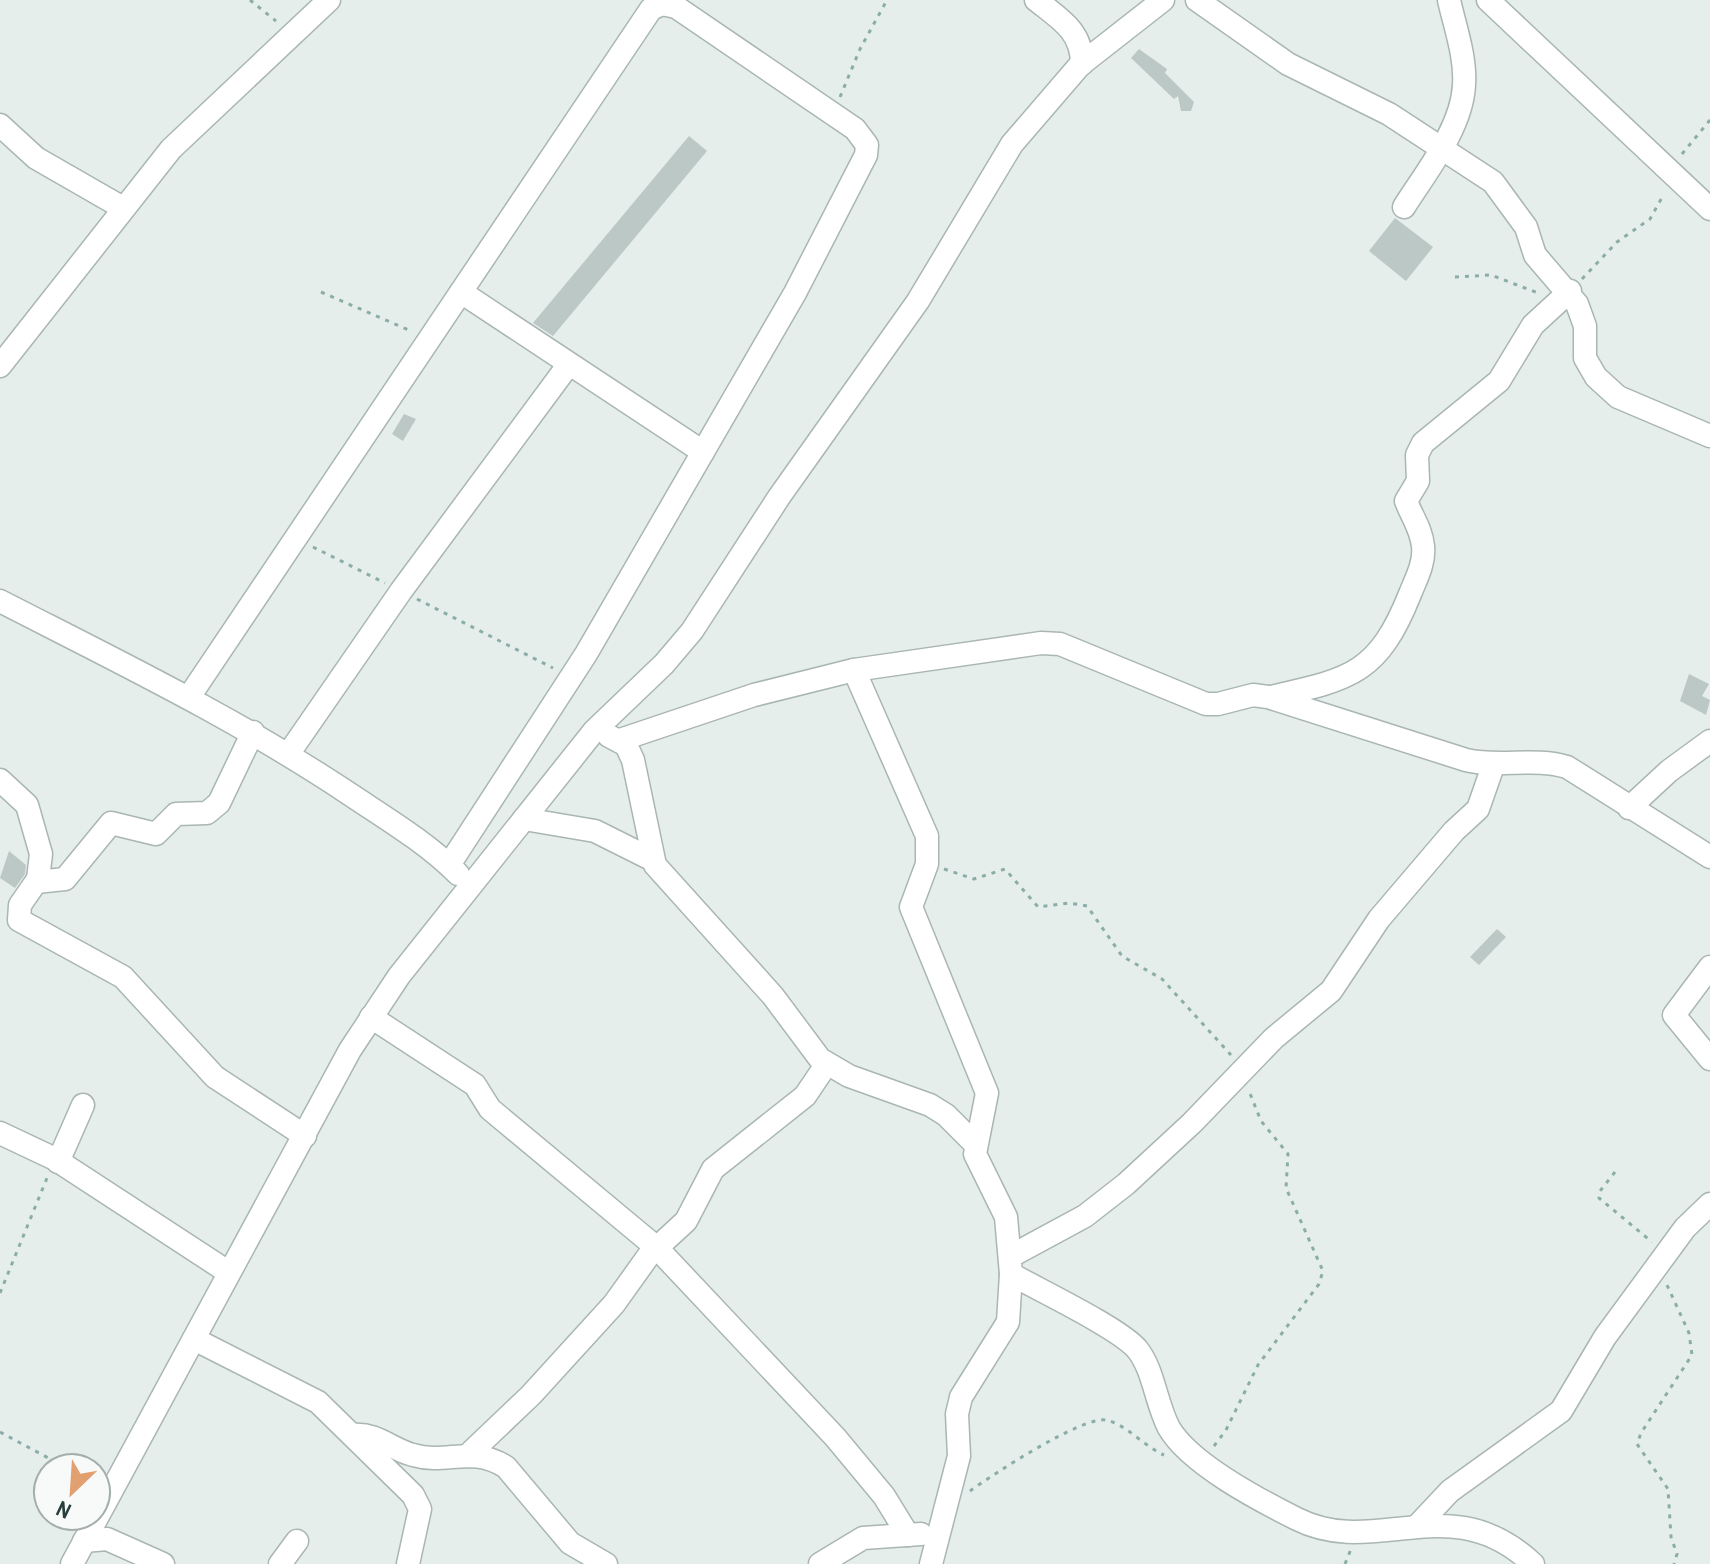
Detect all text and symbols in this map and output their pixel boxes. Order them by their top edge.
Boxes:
north arrow [32,1452,112,1532]
text: N [51,1494,76,1526]

